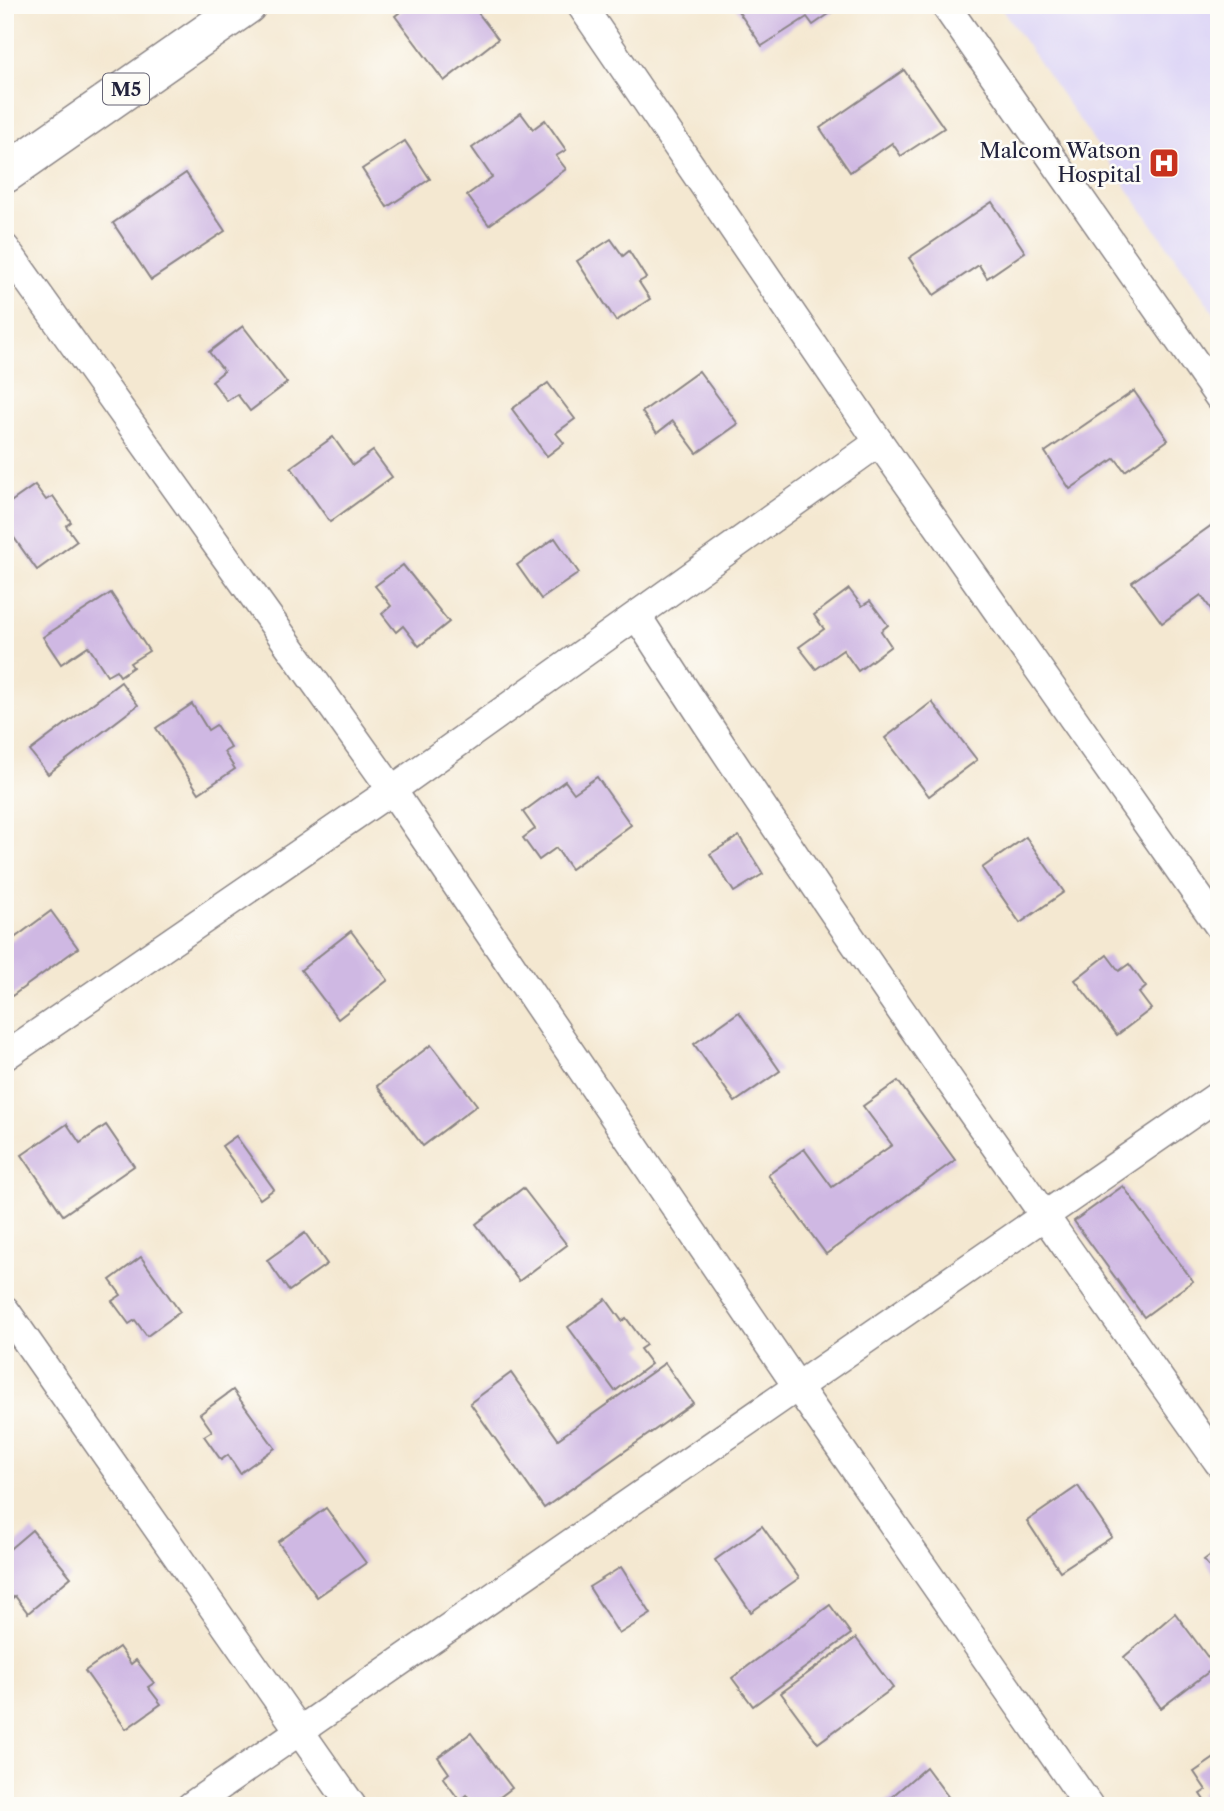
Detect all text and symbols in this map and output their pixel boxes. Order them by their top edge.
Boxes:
road number: M5 [103,74,149,104]
place label: Malcom Watson Hospital [980,138,1141,187]
hospital icon: Malcom Watson Hospital [1147,146,1181,180]

